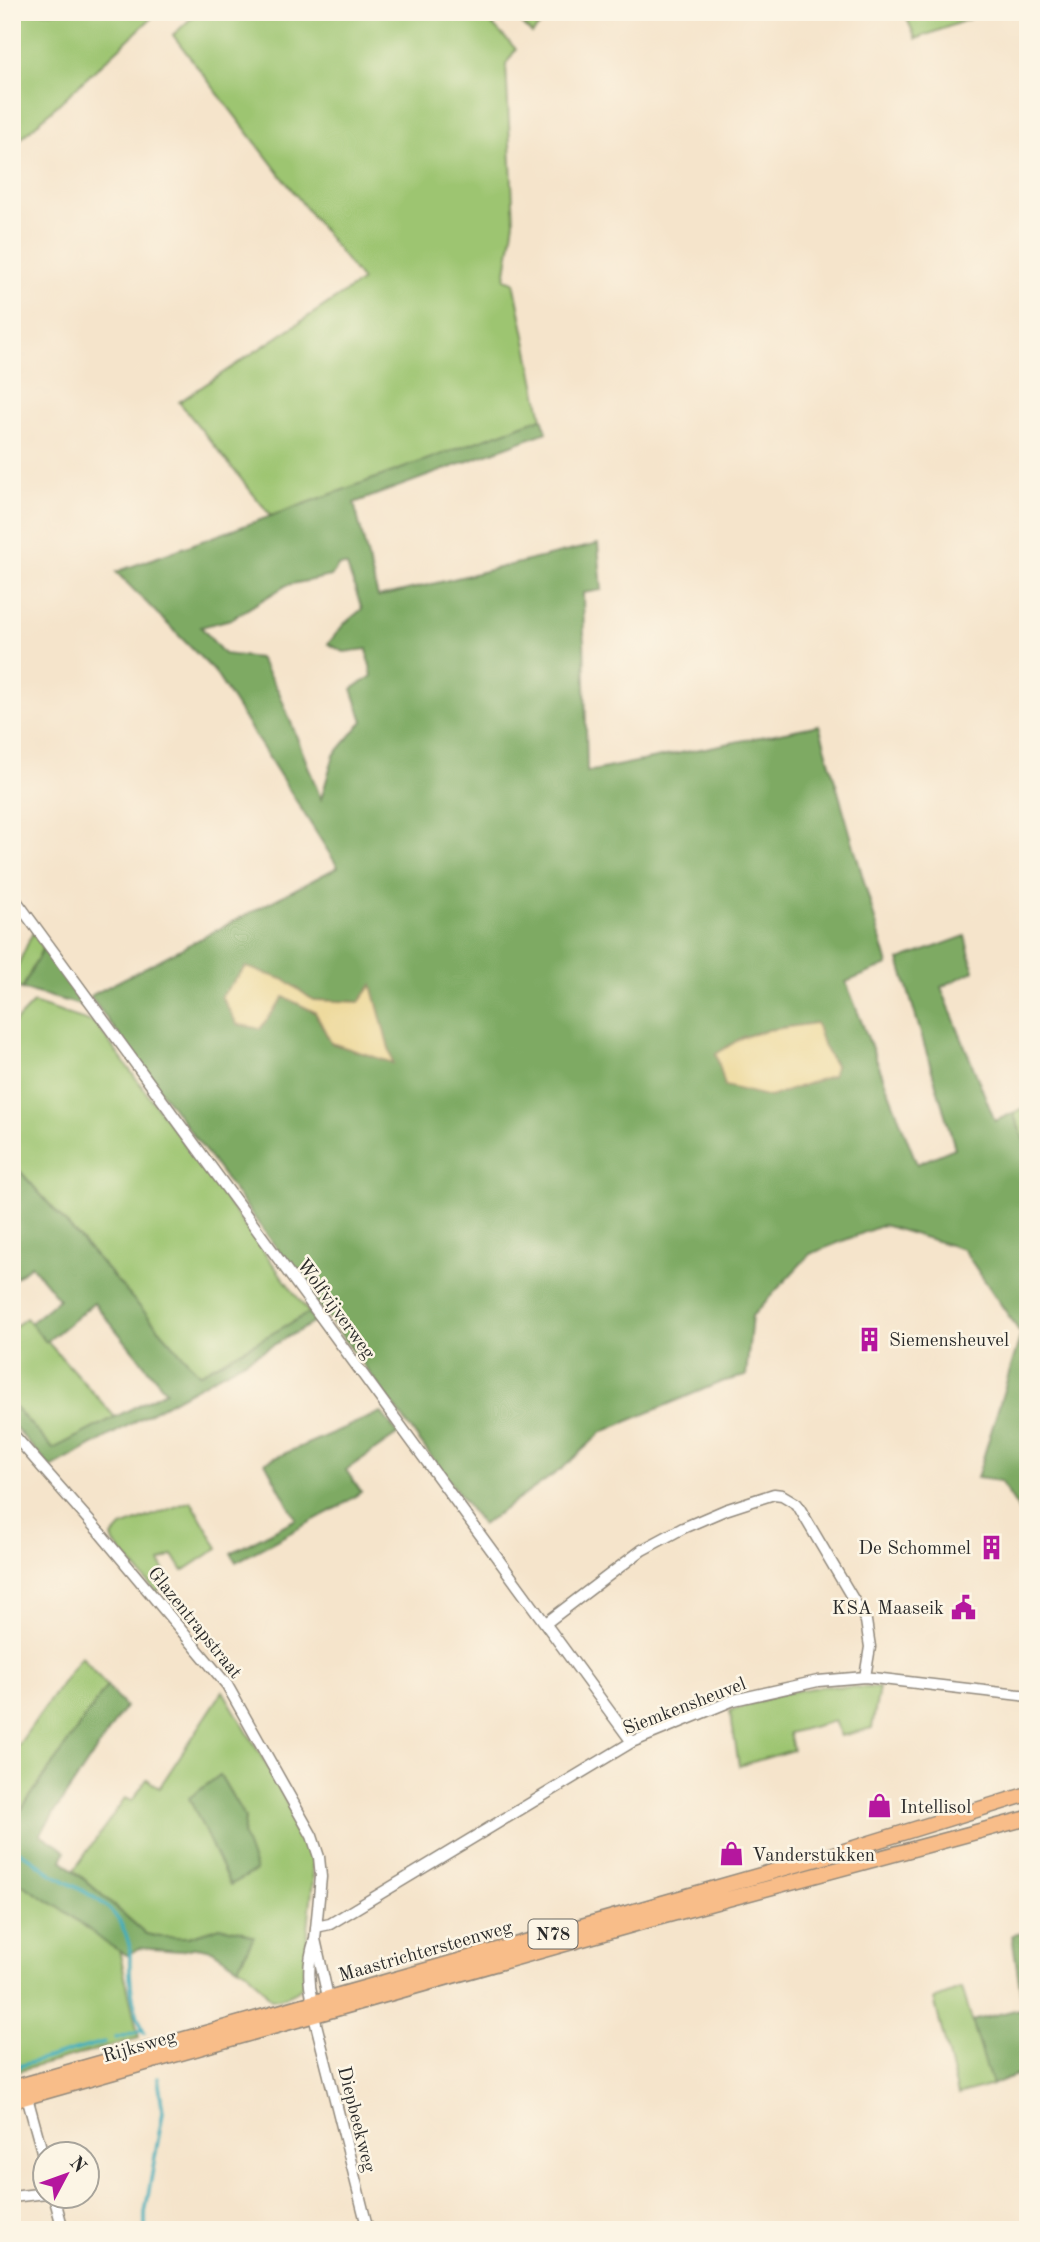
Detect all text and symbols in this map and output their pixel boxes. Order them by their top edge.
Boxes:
street label: Wolfvijverweg [292,1256,378,1364]
building icon: Siemensheuvel [855,1325,883,1353]
place label: Siemensheuvel [889,1332,1009,1351]
building icon: De Schommel [977,1533,1005,1561]
place label: De Schommel [858,1540,971,1559]
street label: Glazentrapstraat [143,1564,245,1683]
public building icon: KSA Maaseik [950,1593,978,1621]
place label: KSA Maaseik [832,1600,944,1619]
street label: Siemkensheuvel [621,1675,749,1740]
shop icon: Intellisol [866,1792,894,1820]
place label: Intellisol [900,1799,971,1818]
shop icon: Vanderstukken [718,1840,746,1868]
place label: Vanderstukken [752,1847,875,1866]
street label: Maastrichtersteenweg [337,1918,515,1986]
road number: N78 [528,1920,578,1948]
street label: Rijksweg [101,2028,179,2067]
street label: Diepbeekweg [333,2065,378,2175]
north arrow [32,2140,102,2210]
text: N [65,2154,89,2178]

